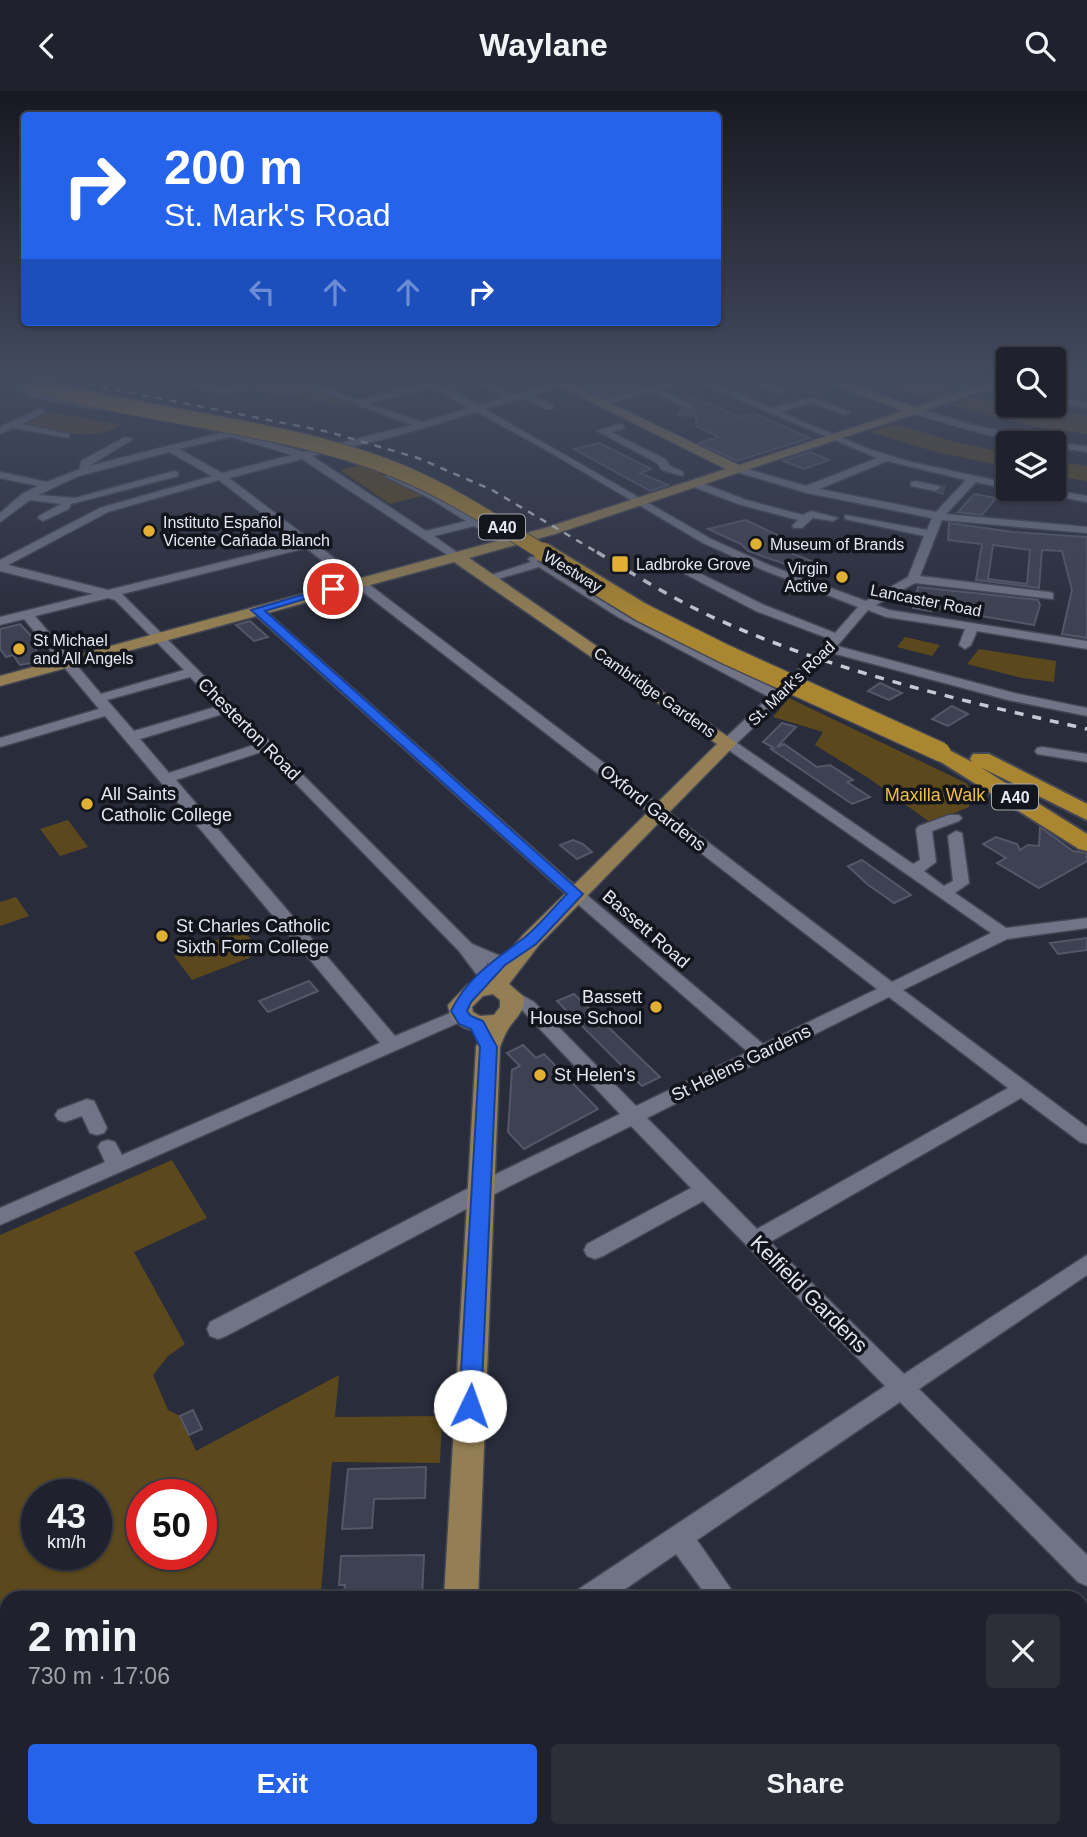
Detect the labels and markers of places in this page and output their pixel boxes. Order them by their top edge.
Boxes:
place label: Instituto Español Vicente Cañada Blanch [163,514,330,549]
marker: Instituto Español Vicente Cañada Blanch [141,523,157,539]
marker: Museum of Brands [748,536,764,552]
place label: Museum of Brands [770,536,904,553]
marker: Ladbroke Grove [610,554,630,574]
place label: Ladbroke Grove [636,556,751,573]
pin [303,559,363,619]
place label: Virgin Active [784,560,828,595]
marker: Virgin Active [834,569,850,585]
place label: St Michael and All Angels [33,632,134,667]
marker: St Michael and All Angels [11,641,27,657]
place label: All Saints Catholic College [101,784,232,825]
marker: All Saints Catholic College [79,796,95,812]
place label: St Charles Catholic Sixth Form College [176,916,330,957]
marker: St Charles Catholic Sixth Form College [154,928,170,944]
place label: Bassett House School [530,987,642,1028]
marker: Bassett House School [648,999,664,1015]
place label: St Helen's [554,1065,635,1085]
marker: St Helen's [532,1067,548,1083]

